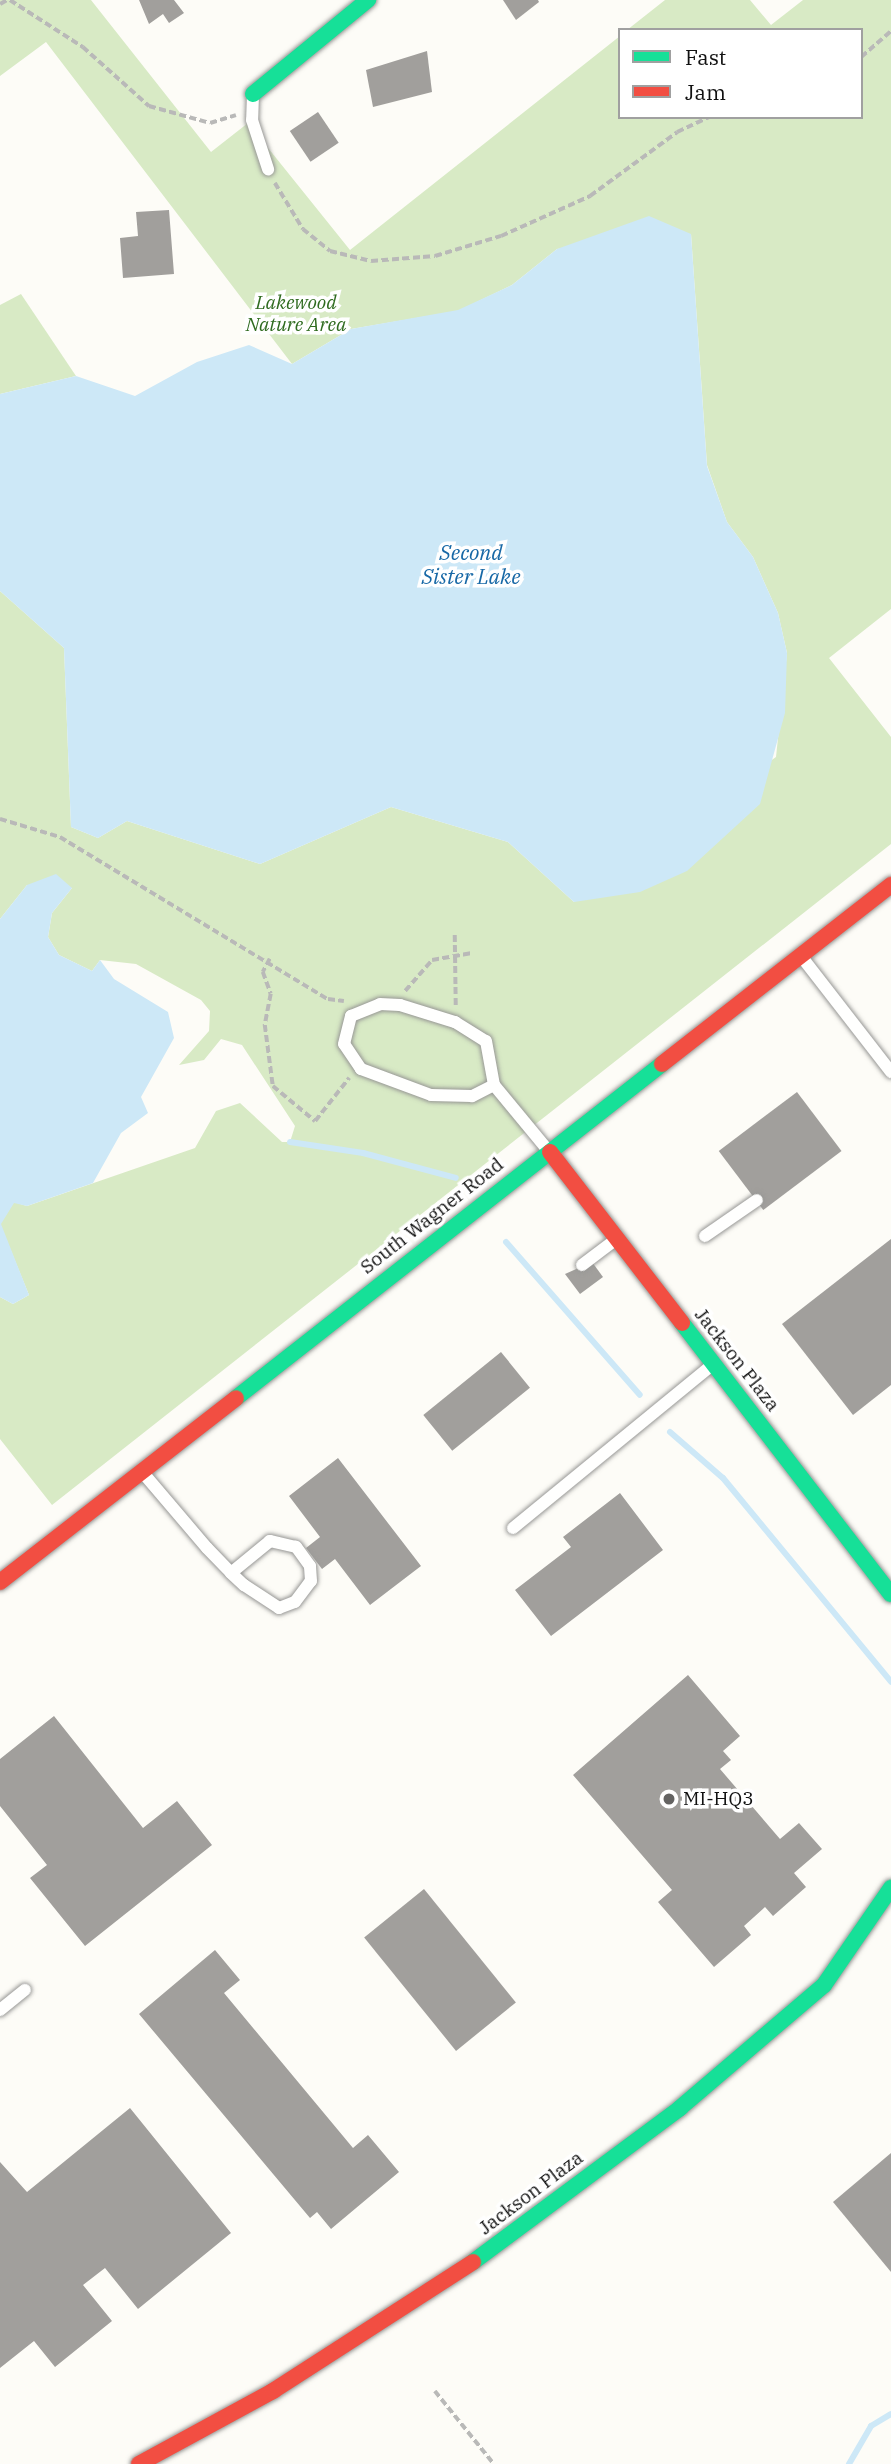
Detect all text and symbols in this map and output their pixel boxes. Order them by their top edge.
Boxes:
legend [618,28,863,119]
text: Fast [685,43,726,71]
text: Jam [685,78,726,106]
park label: Lakewood Nature Area [246,292,346,336]
water label: Second Sister Lake [422,539,520,589]
street label: South Wagner Road [356,1153,508,1279]
street label: Jackson Plaza [690,1304,784,1416]
place label: MI-HQ3 [683,1788,754,1810]
marker: MI-HQ3 [661,1791,677,1807]
street label: Jackson Plaza [474,2146,588,2240]

